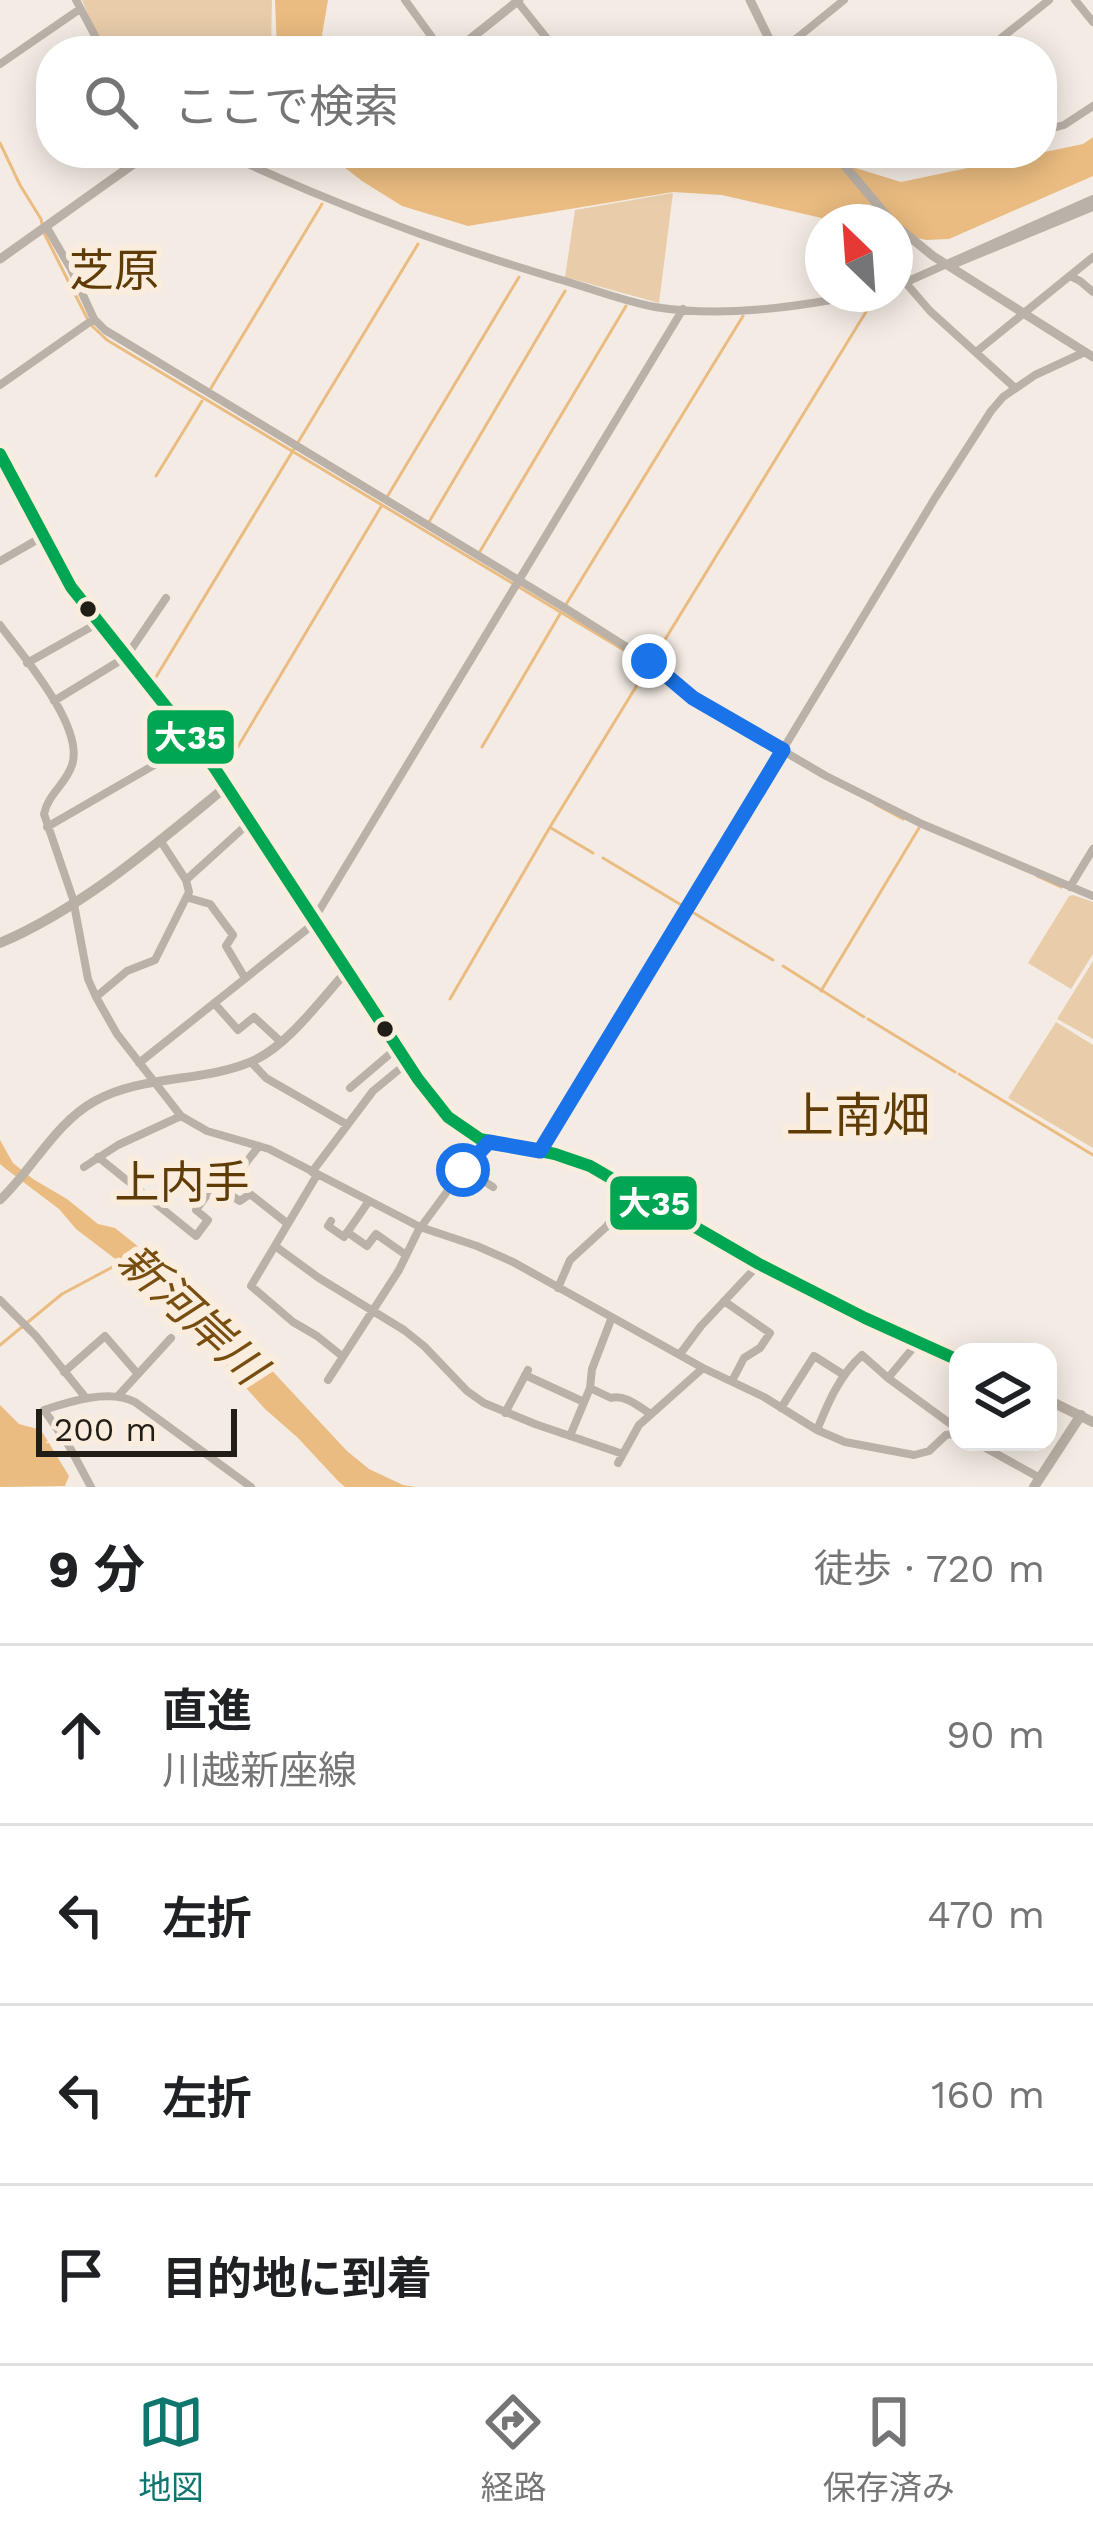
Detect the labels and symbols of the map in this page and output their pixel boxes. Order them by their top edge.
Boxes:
north arrow [805,204,913,312]
district label: 芝原 [69,244,159,297]
unlabelled marker [77,598,99,620]
route end [622,634,676,688]
line badge: 大35 [145,708,236,766]
text: 大35 [154,718,226,757]
unlabelled marker [374,1018,396,1040]
district label: 上南畑 [786,1087,930,1144]
route start [436,1143,490,1197]
district label: 上内手 [114,1156,250,1209]
line badge: 大35 [608,1174,699,1232]
text: 大35 [618,1184,690,1223]
water label: 新河岸川 [108,1233,279,1397]
scale bar [36,1403,237,1456]

